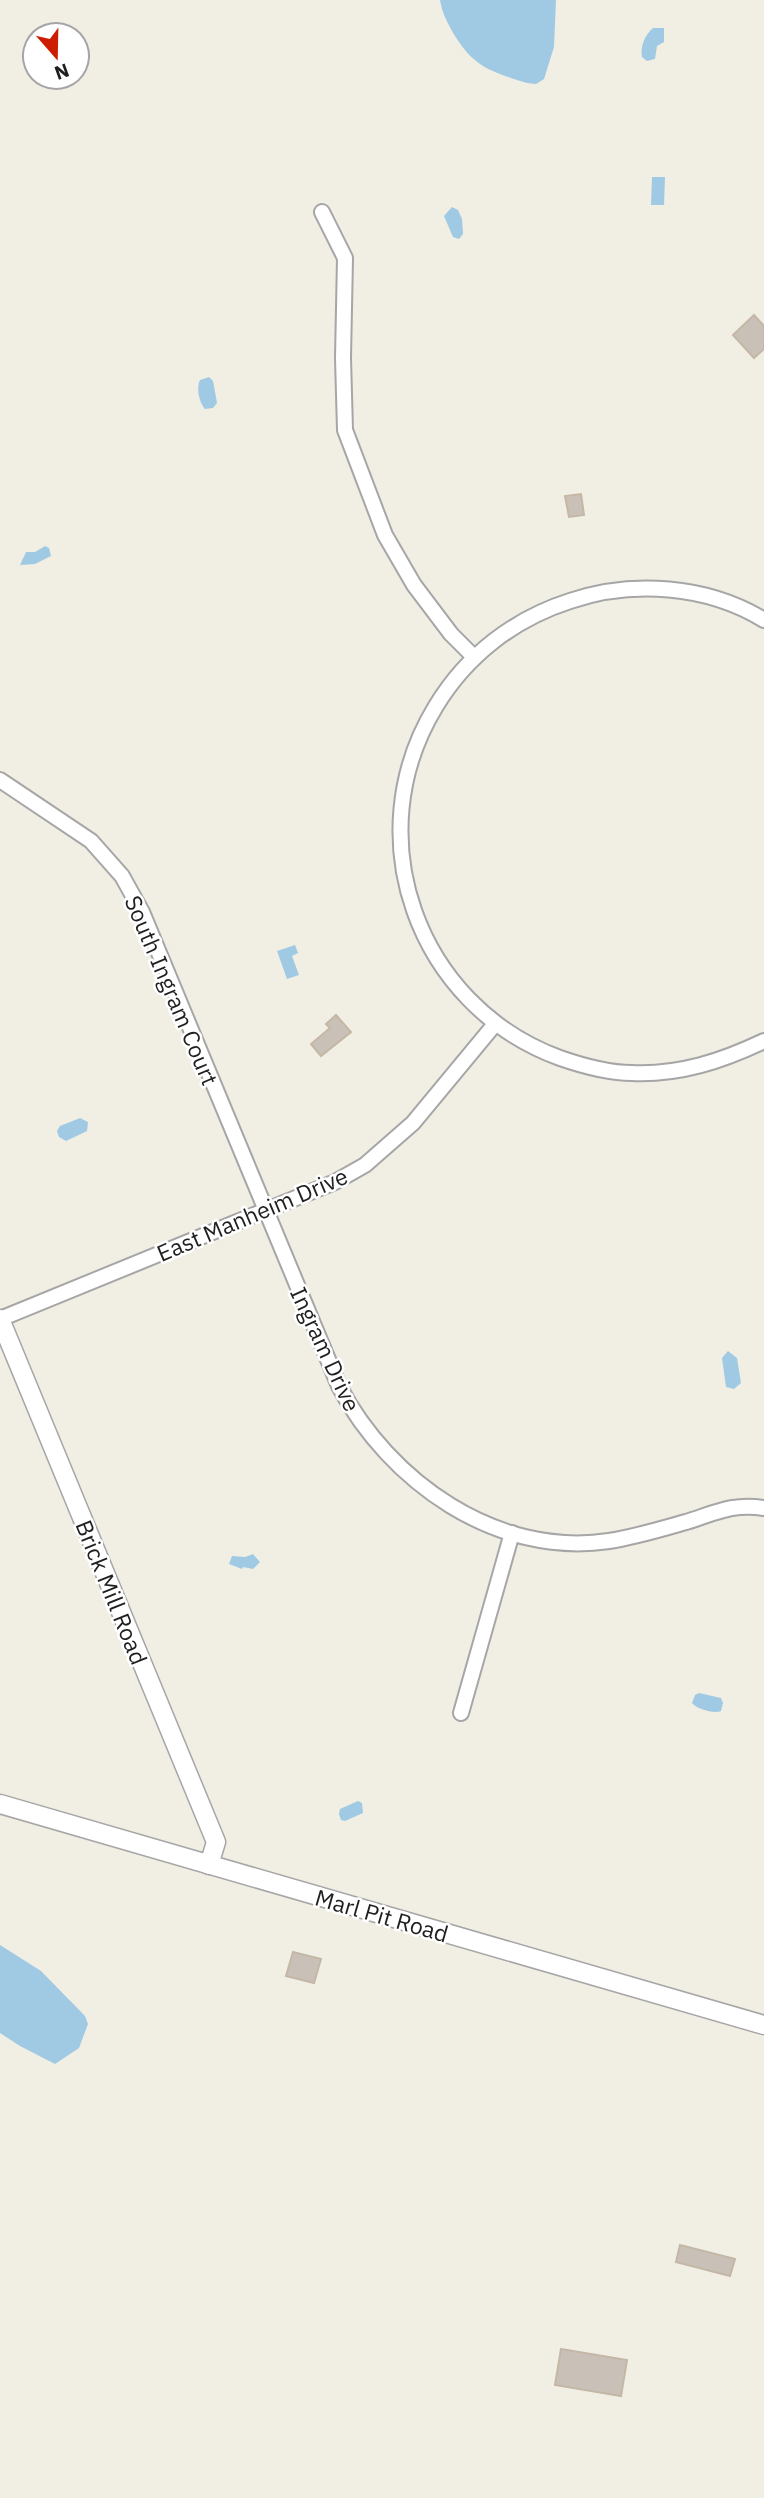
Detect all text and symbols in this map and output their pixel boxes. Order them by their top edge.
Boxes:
north arrow [21,21,91,91]
text: N [51,58,72,86]
street label: South Ingram Court [118,891,226,1089]
street label: East Manheim Drive [152,1160,352,1268]
street label: Ingram Drive [284,1282,368,1416]
street label: Brick Mill Road [69,1515,155,1669]
street label: Marl Pit Road [312,1882,452,1948]

